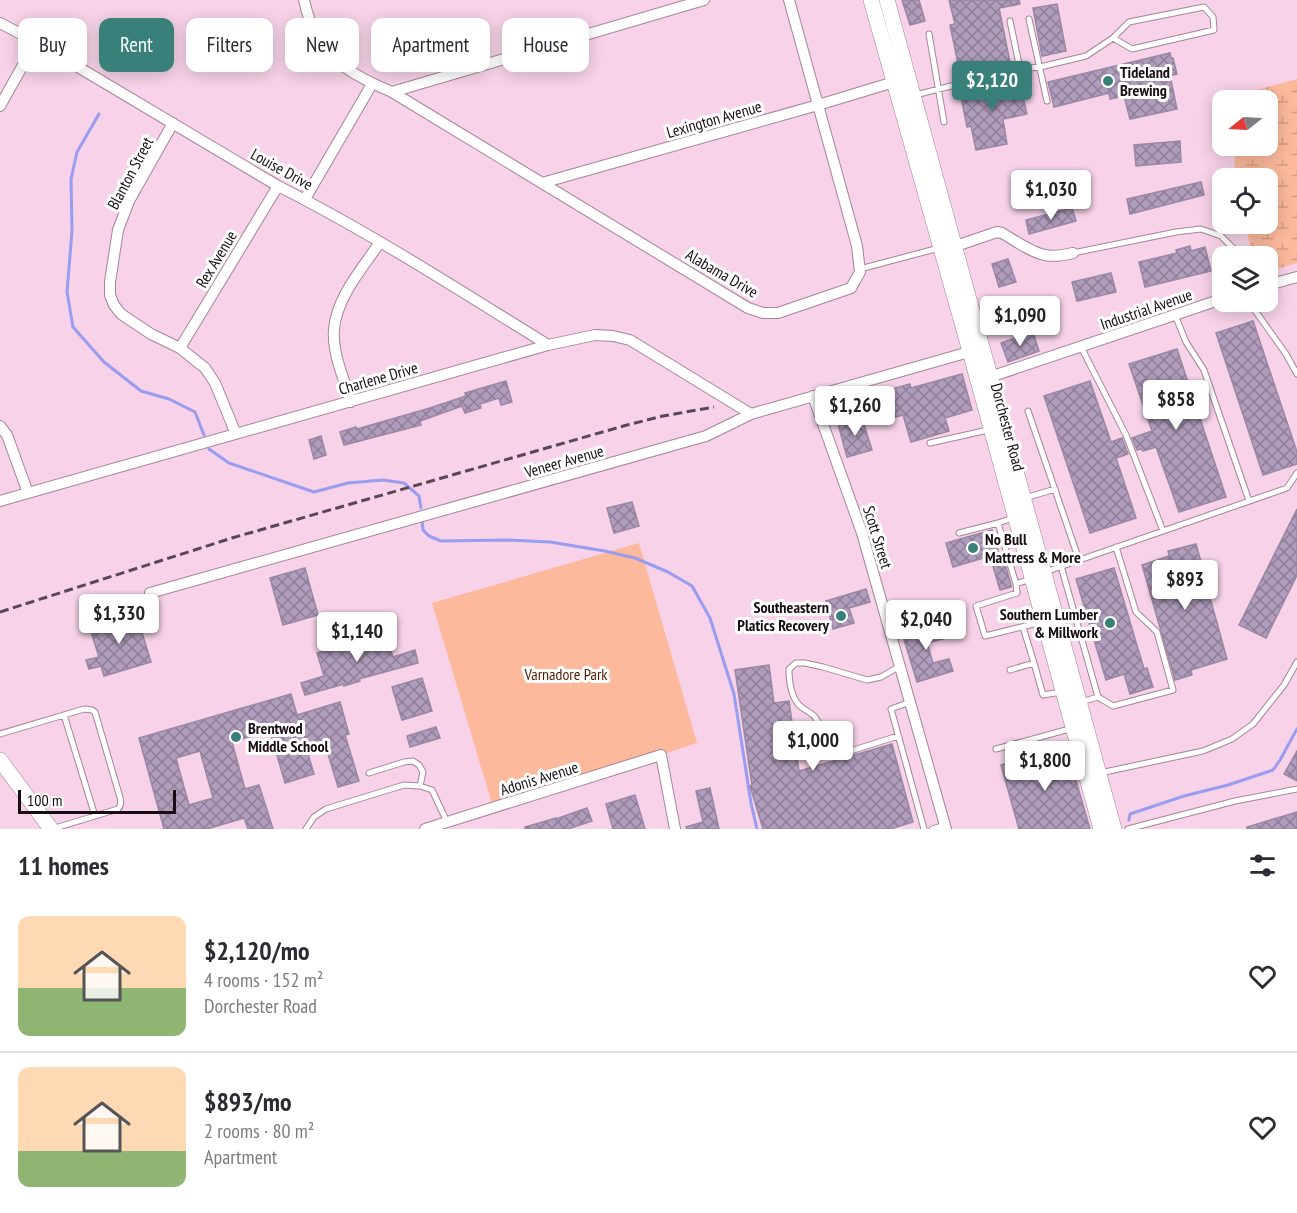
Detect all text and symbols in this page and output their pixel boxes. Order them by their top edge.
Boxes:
chip: Buy [18,18,87,72]
chip: Rent [99,18,174,72]
chip: Filters [186,18,273,72]
chip: New [285,18,359,72]
chip: Apartment [371,18,490,72]
chip: House [502,18,589,72]
pin: $2,120 [943,61,1041,112]
place label: Tideland Brewing [1120,62,1170,100]
text: $2,120 [966,67,1018,93]
marker: Tideland Brewing [1101,74,1115,88]
north arrow [1212,90,1278,156]
map controls [1212,90,1278,312]
street label: Lexington Avenue [664,96,764,142]
street label: Blanton Street [103,133,158,213]
street label: Louise Drive [248,144,316,194]
button: locate [1212,168,1278,234]
pin: $1,030 [1002,170,1100,221]
text: $1,030 [1025,176,1077,202]
street label: Rex Avenue [191,227,241,291]
street label: Alabama Drive [682,244,762,302]
button: layers [1212,246,1278,312]
street label: Industrial Avenue [1097,284,1195,334]
pin: $1,090 [971,296,1069,347]
text: $1,090 [994,302,1046,328]
street label: Charlene Drive [336,357,420,399]
pin: $858 [1140,380,1212,431]
street label: Dorchester Road [987,381,1029,473]
pin: $1,260 [806,386,904,437]
text: $858 [1157,386,1195,412]
text: $1,260 [829,392,881,418]
street label: Veneer Avenue [521,440,606,482]
street label: Scott Street [859,503,897,571]
place label: No Bull Mattress & More [985,529,1081,567]
marker: No Bull Mattress & More [966,541,980,555]
pin: $893 [1149,560,1221,611]
text: $893 [1166,566,1204,592]
pin: $1,330 [70,594,168,645]
place label: Southeastern Platics Recovery [737,597,830,635]
text: $1,330 [93,600,145,626]
pin: $2,040 [877,600,975,651]
place label: Southern Lumber & Millwork [1000,604,1098,642]
text: $2,040 [900,606,952,632]
marker: Southeastern Platics Recovery [834,609,848,623]
pin: $1,140 [308,612,406,663]
marker: Southern Lumber & Millwork [1103,616,1117,630]
text: $1,140 [331,618,383,644]
park label: Varnadore Park [524,664,608,684]
place label: Brentwod Middle School [248,718,329,756]
pin: $1,000 [764,721,862,772]
text: $1,000 [787,727,839,753]
marker: Brentwod Middle School [229,730,243,744]
pin: $1,800 [996,741,1094,792]
text: $1,800 [1019,747,1071,773]
street label: Adonis Avenue [497,757,581,799]
scale bar [18,787,176,814]
text: 100 m [27,790,62,810]
text: 11 homes [18,849,109,882]
icon: filters [1246,849,1279,882]
text: $2,120/mo [204,934,310,967]
icon: home [66,940,138,1012]
icon: heart [1246,960,1279,993]
text: 4 rooms · 152 m² [204,967,323,993]
text: Dorchester Road [204,993,317,1019]
text: $893/mo [204,1085,292,1118]
icon: home [66,1091,138,1163]
icon: heart [1246,1111,1279,1144]
text: 2 rooms · 80 m² [204,1118,314,1144]
text: Apartment [204,1144,277,1170]

